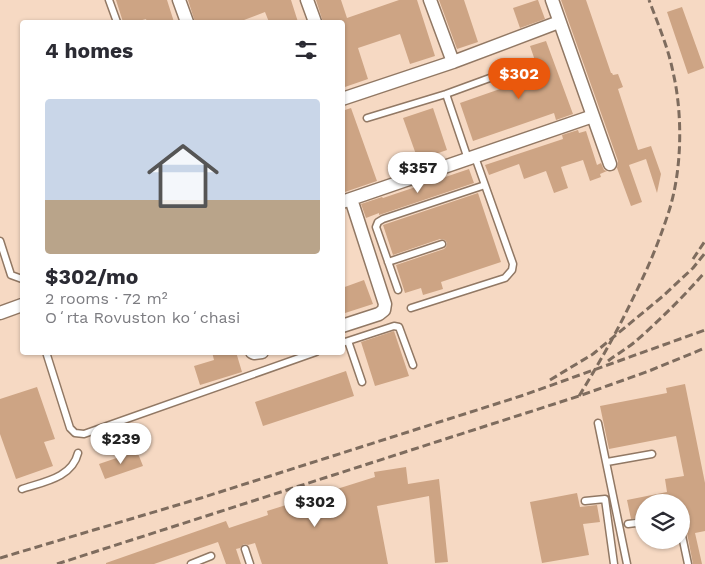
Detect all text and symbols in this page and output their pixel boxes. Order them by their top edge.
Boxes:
icon: filters [292,36,320,64]
text: 4 homes [45,38,133,63]
pin: $302 [489,58,549,100]
text: $302 [499,64,539,83]
icon: home [138,131,228,221]
pin: $357 [388,152,448,194]
text: $357 [399,158,437,177]
text: $302/mo [45,264,138,289]
text: 2 rooms · 72 m² [45,289,168,308]
text: Oʻrta Rovuston koʻchasi [45,308,240,327]
pin: $239 [91,422,151,465]
text: $239 [101,429,141,448]
pin: $302 [285,486,345,528]
text: $302 [295,492,335,511]
map controls [635,494,690,549]
button: layers [635,494,690,549]

